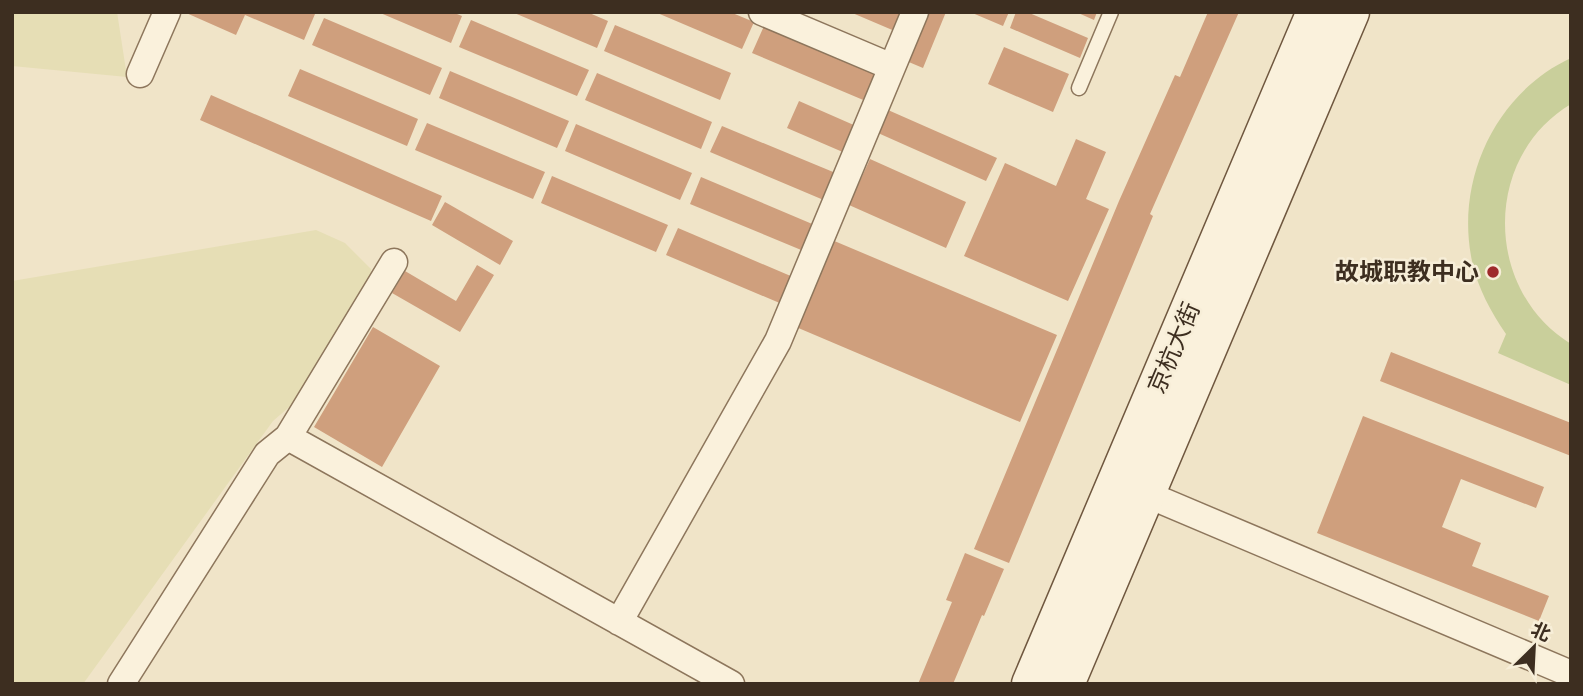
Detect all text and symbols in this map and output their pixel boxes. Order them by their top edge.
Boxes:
place label: 故城职教中心 [1335,257,1479,286]
marker: 故城职教中心 [1485,264,1501,280]
street label: 京杭大街 [1141,298,1206,398]
north arrow [1499,612,1569,682]
text: 北 [1527,618,1554,646]

